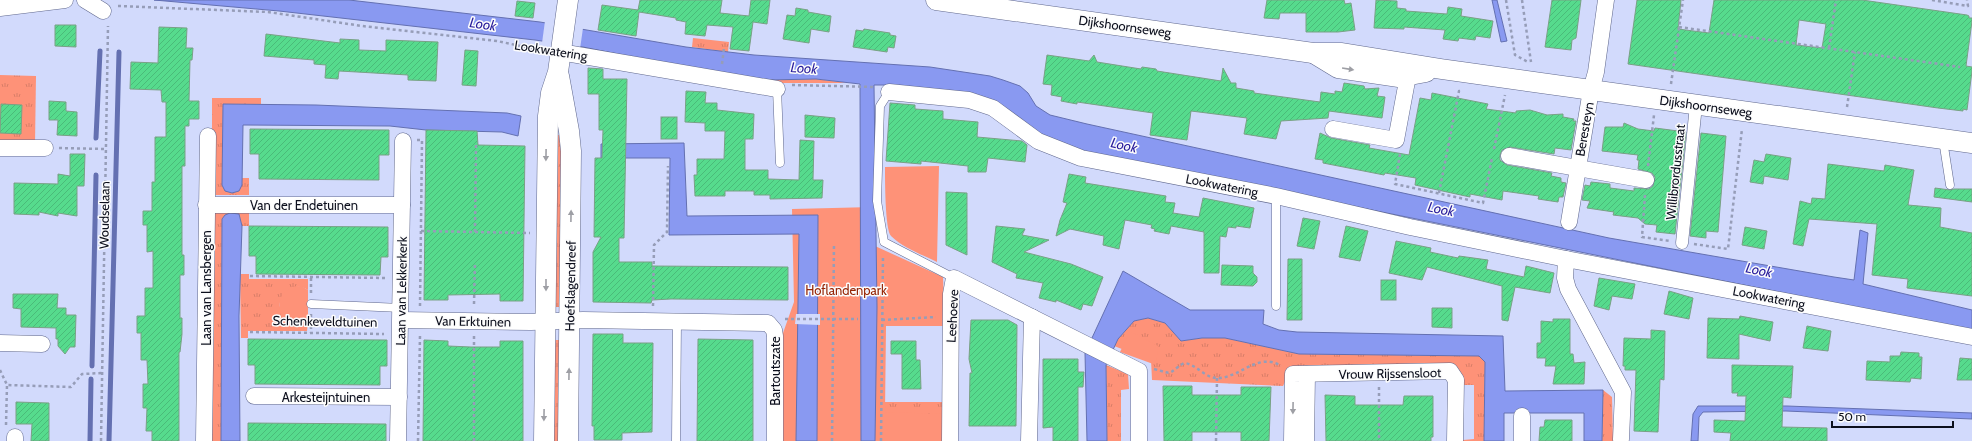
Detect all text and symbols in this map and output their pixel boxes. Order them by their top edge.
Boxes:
street label: Dijkshoornseweg [1078,12,1173,41]
water label: Look [469,13,498,35]
street label: Lookwatering [513,36,589,64]
water label: Look [790,58,819,78]
one-way arrow [1342,66,1354,72]
street label: Dijkshoornseweg [1659,92,1754,121]
street label: Beresteyn [1571,100,1597,158]
street label: Willibrordusstraat [1662,123,1688,221]
water label: Look [1109,133,1140,157]
one-way arrow [543,149,550,161]
street label: Lookwatering [1184,170,1260,200]
street label: Woudselaan [95,181,113,249]
street label: Van der Endetuinen [250,197,358,213]
water label: Look [1426,198,1457,221]
one-way arrow [568,209,574,222]
street label: Laan van Lansbergen [198,230,214,346]
street label: Laan van Lekkerkerk [392,236,410,346]
street label: Hoefslagendreef [561,240,579,332]
water label: Look [1744,259,1775,282]
one-way arrow [543,279,549,292]
park label: Hoflandenpark [805,282,887,298]
street label: Lookwatering [1731,282,1807,312]
street label: Leehoeve [943,289,961,343]
street label: Schenkeveldtuinen [272,312,378,330]
street label: Van Erktuinen [435,312,511,330]
street label: Bartoutszate [767,336,783,406]
street label: Vrouw Rijssensloot [1339,364,1442,383]
one-way arrow [565,368,572,380]
street label: Arkesteijntuinen [282,389,370,406]
one-way arrow [1290,402,1296,415]
scale bar [1832,403,1953,429]
one-way arrow [541,409,548,421]
text: 50 m [1838,409,1866,424]

